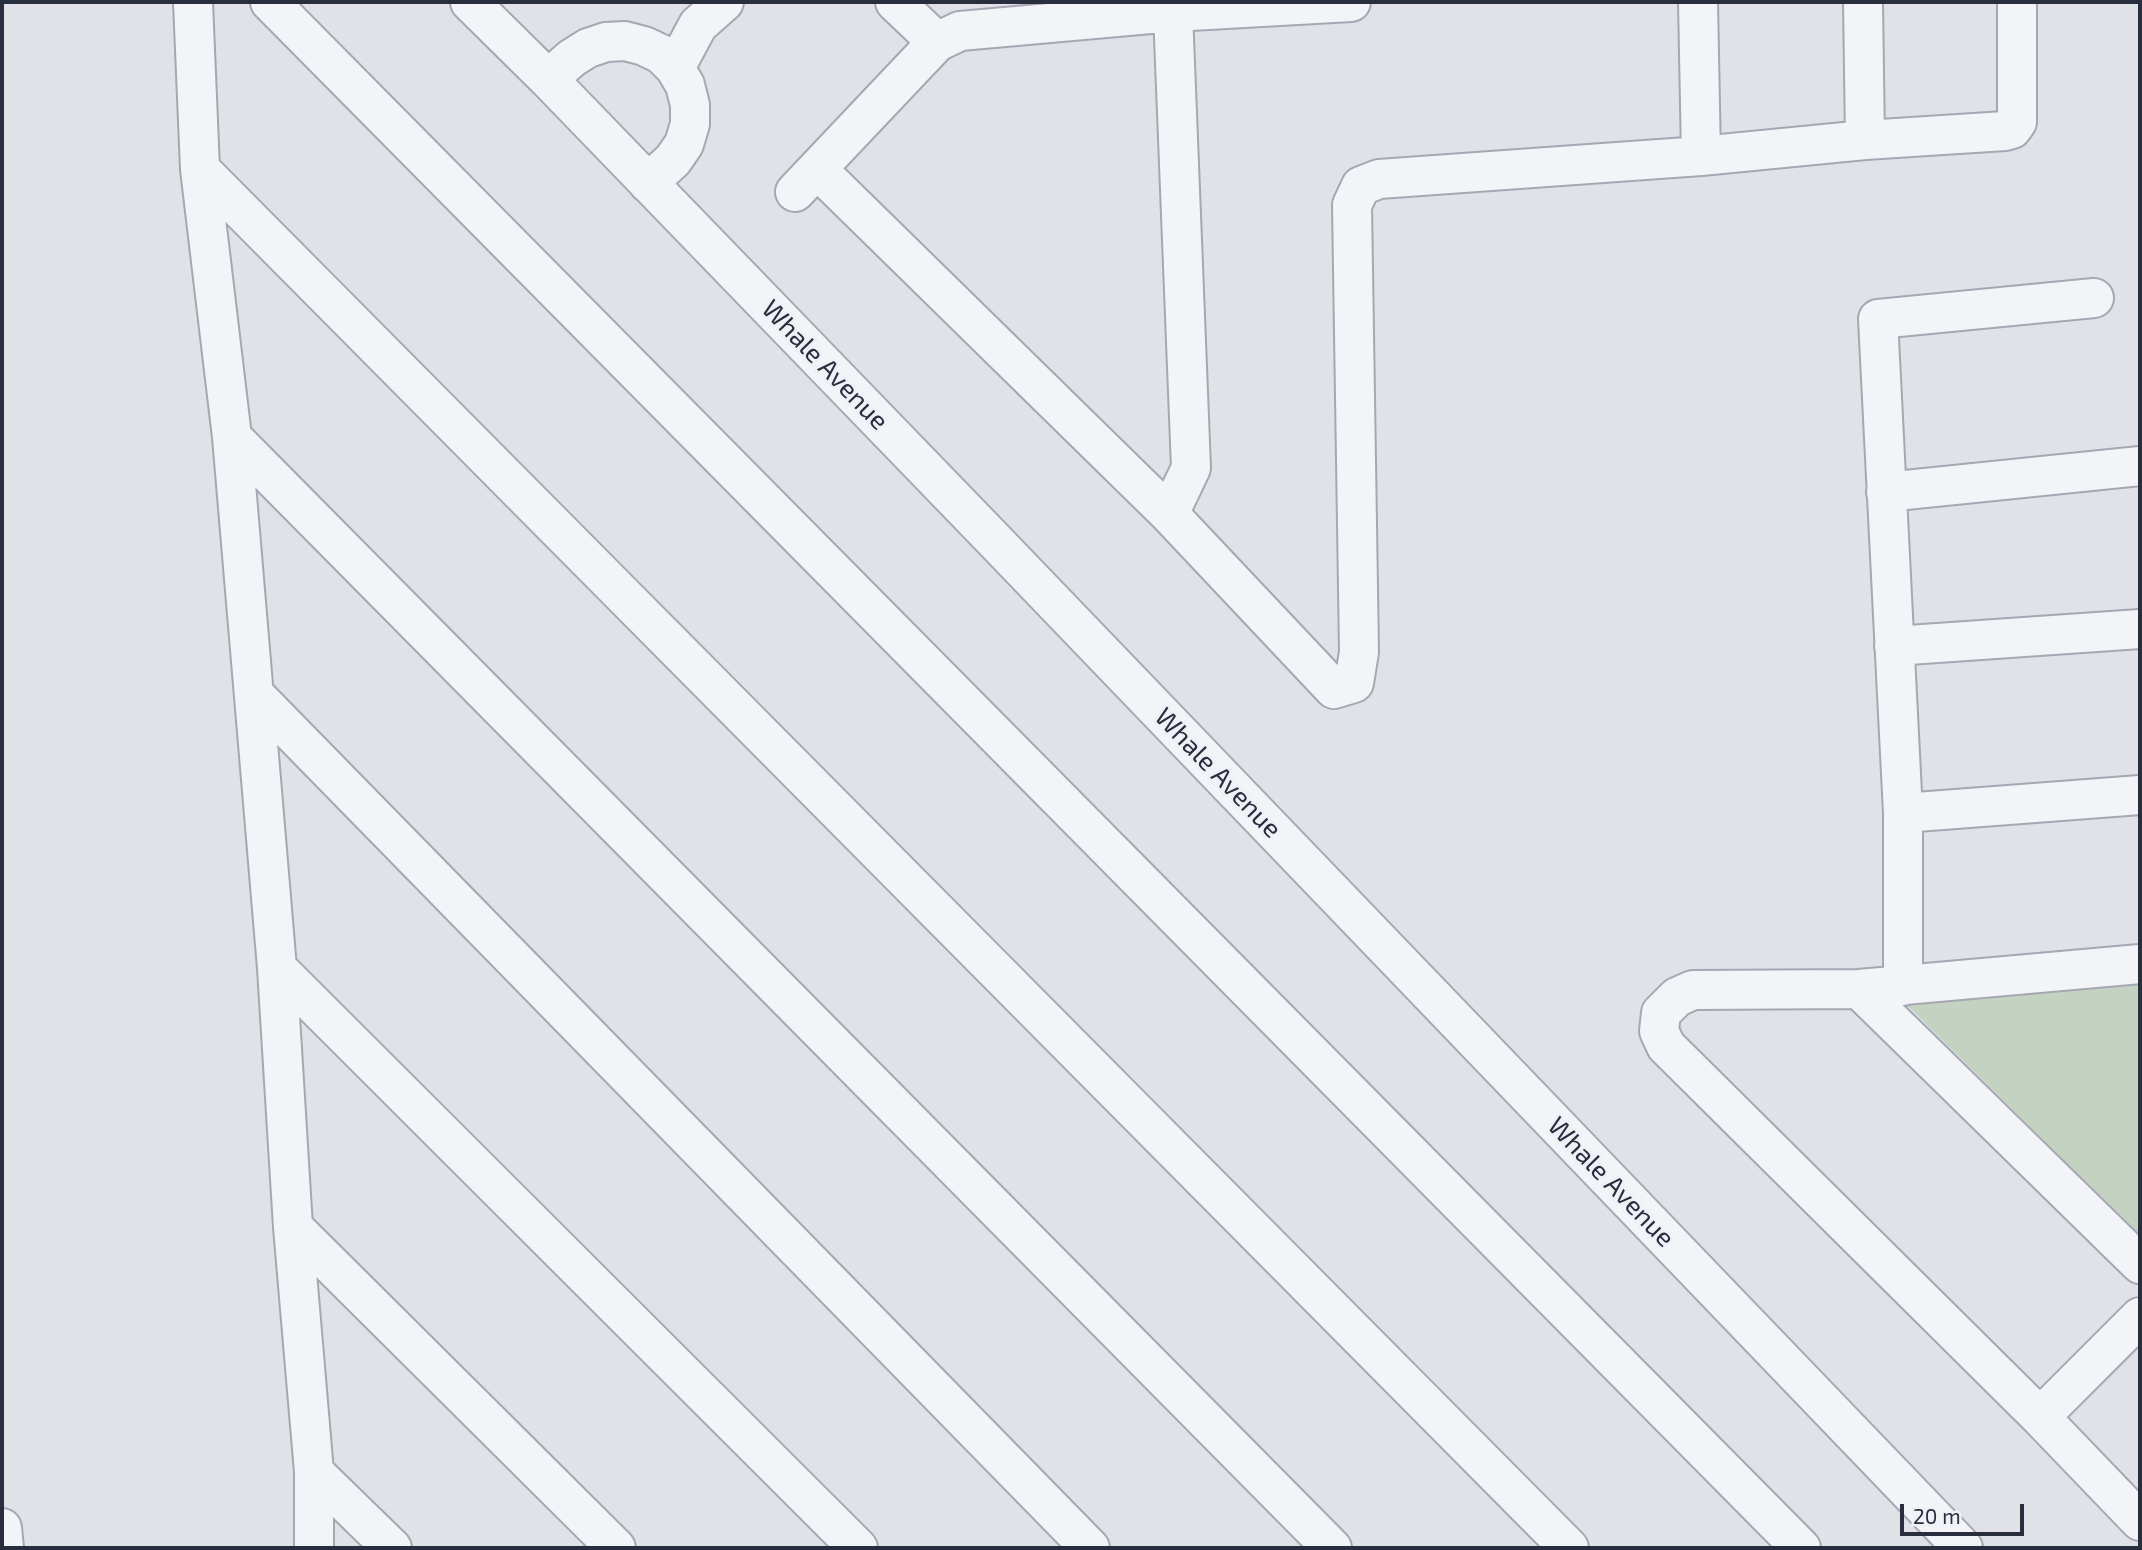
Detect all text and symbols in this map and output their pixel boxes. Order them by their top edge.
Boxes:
street label: Whale Avenue [755,294,895,436]
street label: Whale Avenue [1148,702,1288,844]
street label: Whale Avenue [1541,1111,1681,1253]
scale bar [1904,1490,2028,1534]
text: 20 m [1913,1503,1961,1528]

